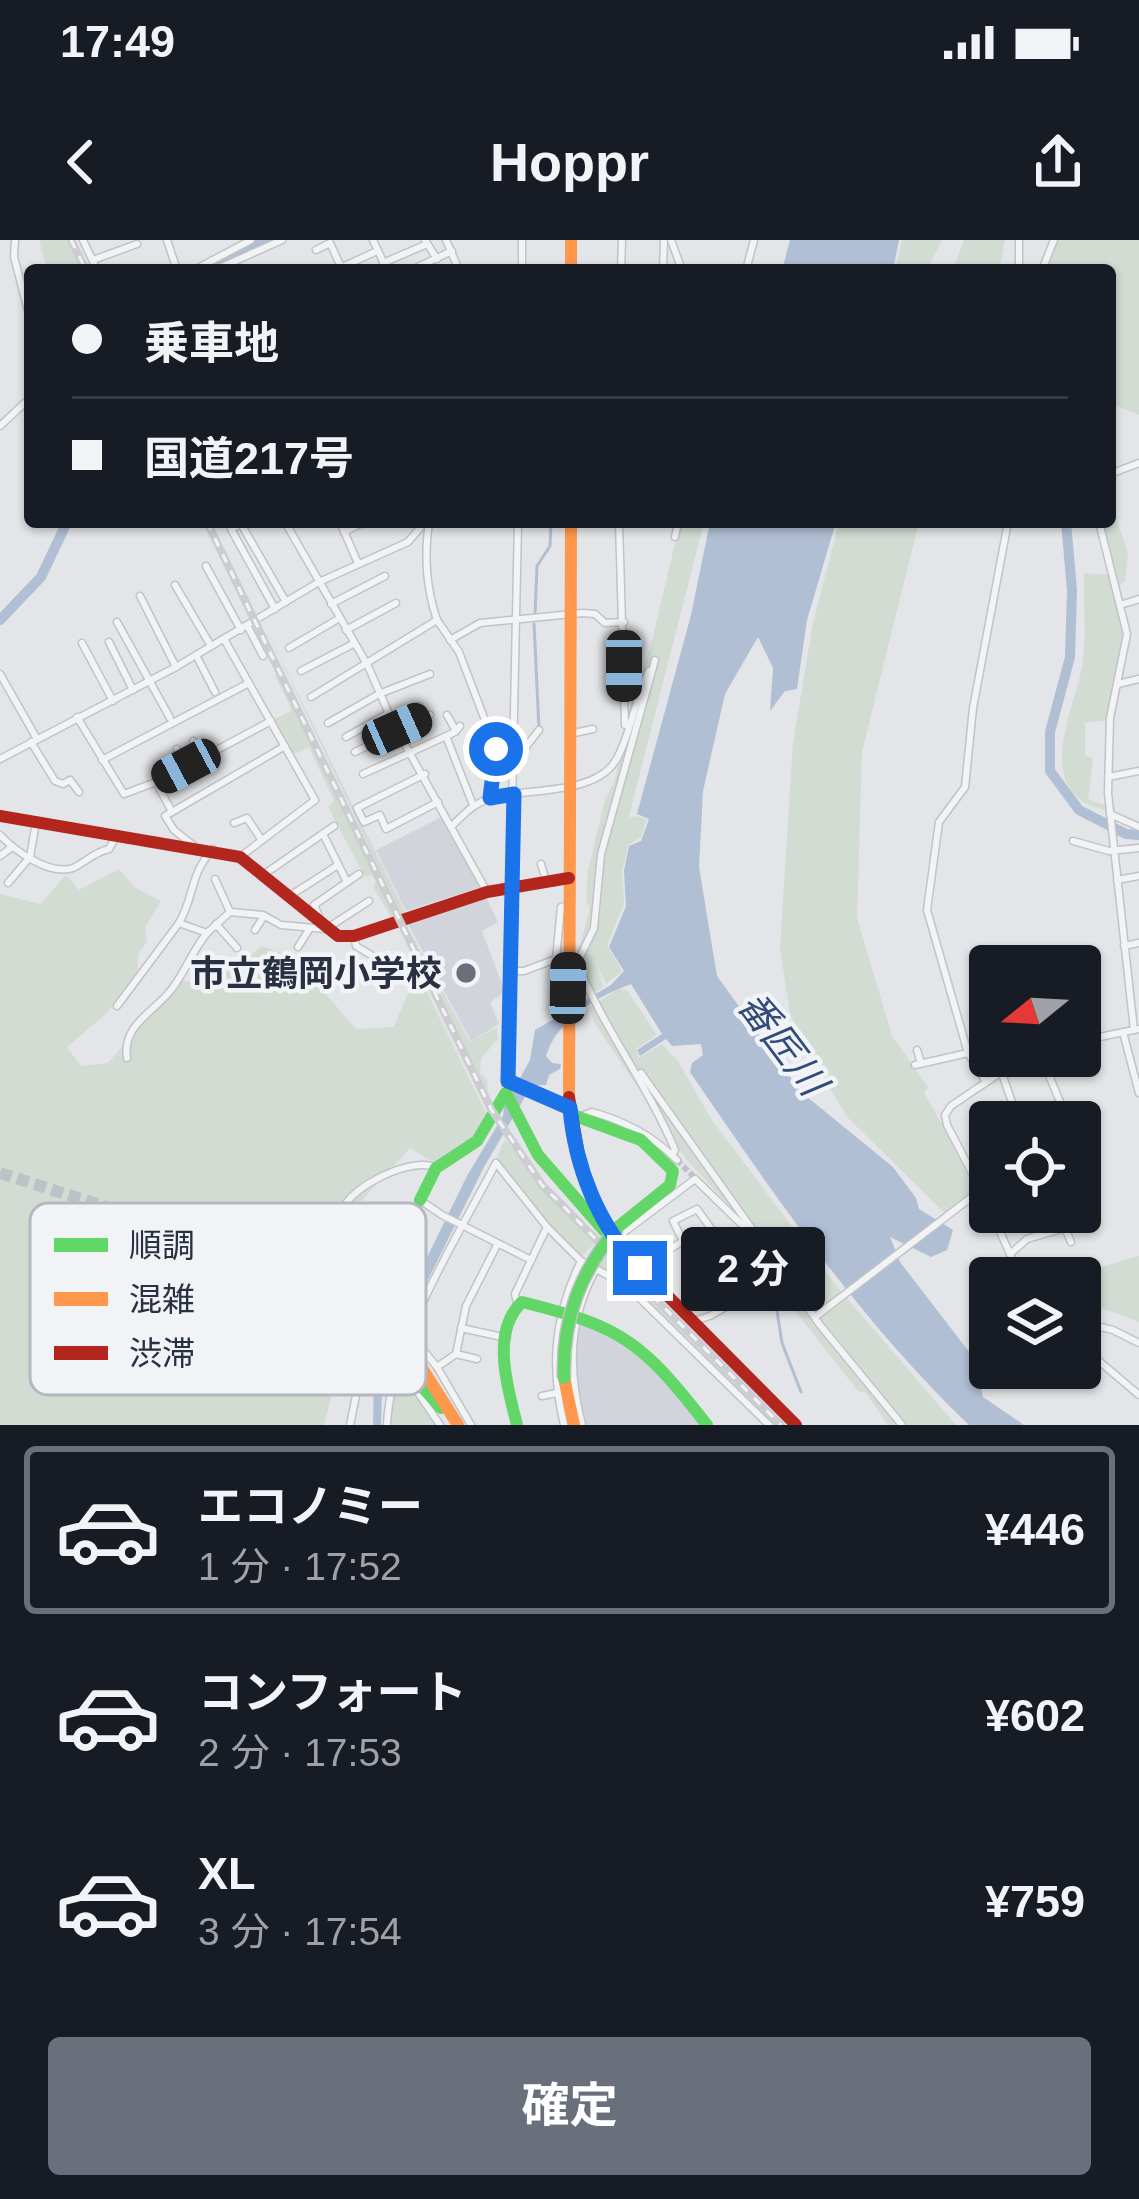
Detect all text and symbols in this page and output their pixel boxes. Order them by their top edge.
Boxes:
text: 17:49 [60,16,175,67]
icon: back [48,129,114,195]
icon: share [1025,129,1091,195]
text: Hoppr [490,132,649,192]
text: 乗車地 [144,318,279,369]
text: 国道217号 [144,433,354,484]
car [606,630,642,702]
car [357,698,437,760]
route start [469,722,523,776]
car [146,733,226,799]
north arrow [969,945,1101,1077]
map controls [969,945,1101,1389]
car [549,952,587,1024]
place label: 市立鶴岡小学校 [190,953,442,994]
marker: 市立鶴岡小学校 [453,960,479,986]
water label: 番匠川 [730,984,837,1106]
button: locate [969,1101,1101,1233]
legend [30,1203,426,1395]
callout: 2 分 [682,1226,826,1310]
text: 順調 [129,1227,195,1264]
route end [613,1241,667,1295]
text: 2 分 [717,1247,789,1290]
button: layers [969,1257,1101,1389]
text: 混雑 [129,1281,195,1318]
text: 渋滞 [129,1335,195,1372]
icon: car [54,1476,162,1584]
text: エコノミー [198,1481,423,1532]
text: ¥446 [985,1504,1085,1555]
text: 1 分 · 17:52 [198,1545,402,1588]
icon: car [54,1662,162,1770]
text: コンフォート [198,1667,467,1718]
text: ¥602 [985,1690,1085,1741]
text: 2 分 · 17:53 [198,1731,402,1774]
icon: car [54,1848,162,1956]
text: XL [198,1848,256,1899]
text: ¥759 [985,1876,1085,1927]
text: 3 分 · 17:54 [198,1910,402,1953]
button: 確定 [48,2037,1091,2175]

